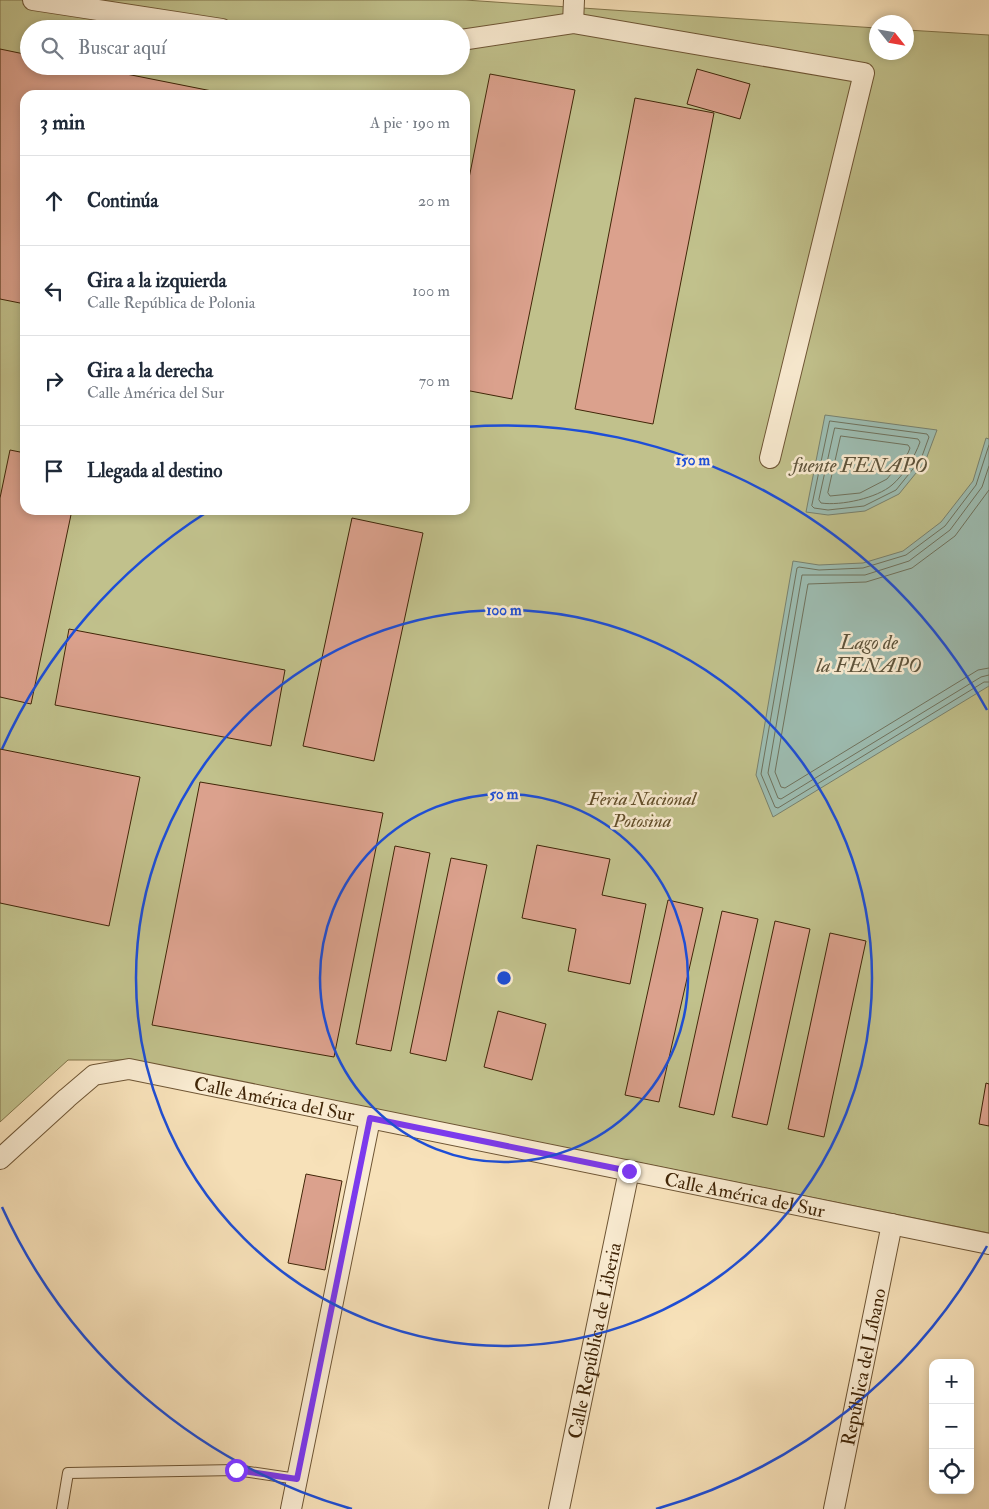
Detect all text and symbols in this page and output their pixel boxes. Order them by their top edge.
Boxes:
north arrow [869,15,914,60]
search box [20,20,470,75]
icon: search [38,34,66,62]
text: Buscar aquí [78,36,166,60]
text: 3 min [40,109,85,136]
text: A pie · 190 m [370,113,450,133]
icon: ahead [40,187,68,215]
text: Continúa [87,189,158,213]
text: 20 m [418,191,450,211]
text: Gira a la izquierda [87,269,226,293]
icon: left [40,277,68,305]
text: 100 m [412,281,450,301]
text: Calle República de Polonia [87,293,255,313]
text: Gira a la derecha [87,359,213,383]
icon: right [40,367,68,395]
text: 70 m [419,371,450,391]
text: Calle América del Sur [87,383,224,403]
text: 150 m [676,451,710,470]
water label: fuente FENAPO [788,453,927,478]
icon: arrive [40,457,68,485]
text: Llegada al destino [87,459,222,483]
text: 100 m [486,601,522,620]
water label: Lago de la FENAPO [815,630,922,678]
text: 50 m [490,785,519,804]
park label: Feria Nacional Potosina [587,787,697,833]
centre of rings [495,969,513,987]
street label: Calle América del Sur [192,1072,357,1128]
route end [618,1160,641,1183]
street label: Calle América del Sur [662,1167,827,1223]
street label: Calle República de Liberia [563,1240,627,1441]
street label: República del Líbano [836,1286,892,1448]
map controls [929,1359,974,1494]
button: + [929,1359,974,1404]
button: − [929,1404,974,1449]
button: locate [929,1449,974,1494]
route start [225,1459,248,1482]

